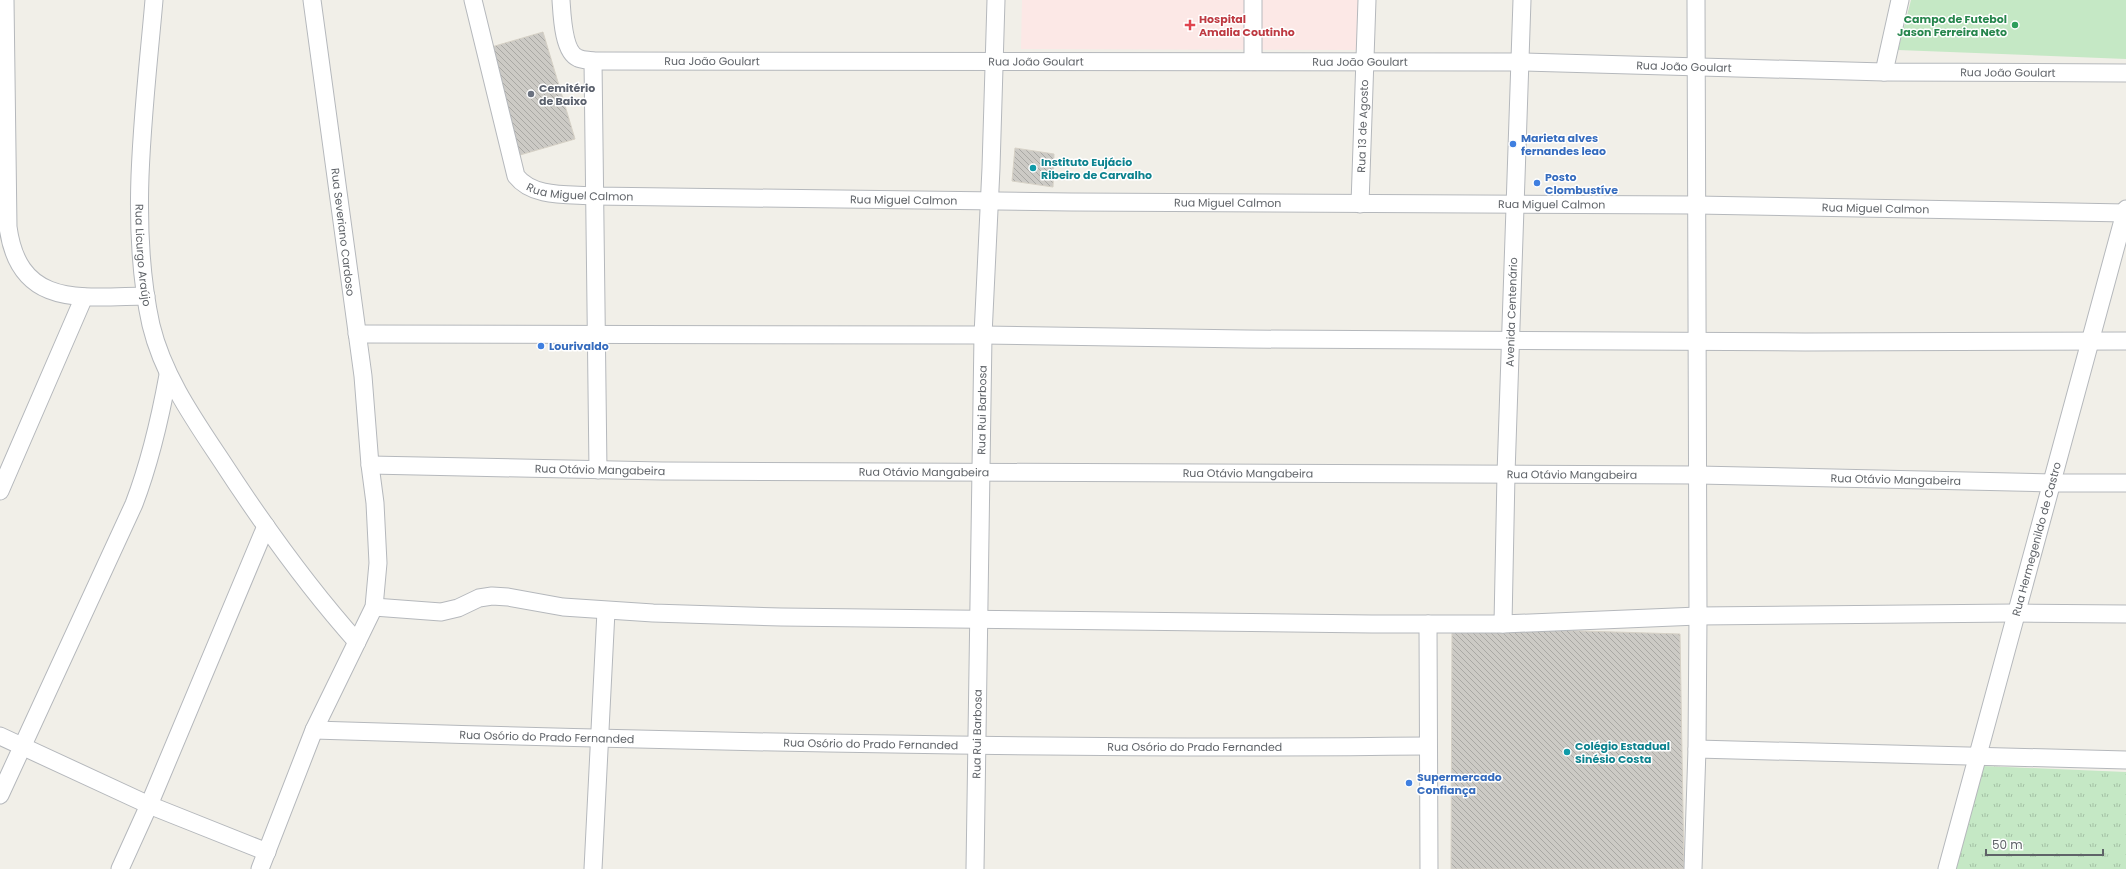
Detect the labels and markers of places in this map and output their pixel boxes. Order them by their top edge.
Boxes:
place label: Hospital Amalia Coutinho [1199,11,1295,40]
place label: Campo de Futebol Jason Ferreira Neto [1897,11,2007,40]
marker: Hospital Amalia Coutinho [1184,19,1196,31]
marker: Campo de Futebol Jason Ferreira Neto [2010,20,2020,30]
place label: Cemitério de Baixo [539,80,595,109]
marker: Cemitério de Baixo [526,89,536,99]
place label: Marieta alves fernandes leao [1521,130,1606,159]
marker: Marieta alves fernandes leao [1508,139,1518,149]
place label: Instituto Eujácio Ribeiro de Carvalho [1041,154,1152,183]
marker: Instituto Eujácio Ribeiro de Carvalho [1028,163,1038,173]
place label: Posto Clombustíve [1545,169,1618,198]
marker: Posto Clombustíve [1532,178,1542,188]
place label: Lourivaldo [549,338,609,354]
marker: Lourivaldo [536,341,546,351]
place label: Colégio Estadual Sinésio Costa [1575,738,1670,767]
marker: Colégio Estadual Sinésio Costa [1562,747,1572,757]
place label: Supermercado Confiança [1417,769,1502,798]
marker: Supermercado Confiança [1404,778,1414,788]

